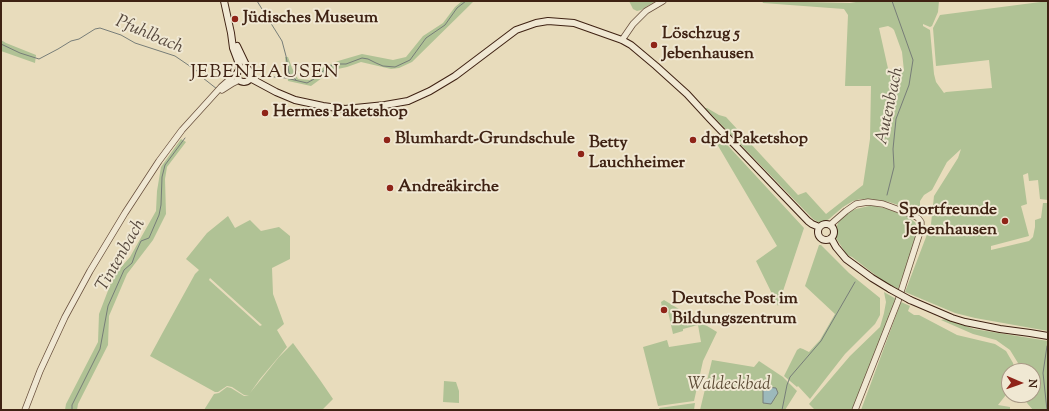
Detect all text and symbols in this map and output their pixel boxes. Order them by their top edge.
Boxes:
place label: Jüdisches Museum [243,9,378,29]
water label: Pfuhlbach [112,12,186,60]
marker: Jüdisches Museum [230,14,240,24]
place label: Löschzug 5 Jebenhausen [662,25,754,65]
marker: Löschzug 5 Jebenhausen [649,40,659,50]
district label: JEBENHAUSEN [190,63,340,85]
water label: Autenbach [872,65,910,147]
place label: Hermes Paketshop [273,103,408,123]
marker: Hermes Paketshop [260,108,270,118]
place label: Blumhardt-Grundschule [395,130,575,150]
place label: dpd Paketshop [701,130,808,150]
place label: Betty Lauchheimer [589,134,685,174]
marker: Blumhardt-Grundschule [382,135,392,145]
marker: dpd Paketshop [688,135,698,145]
marker: Betty Lauchheimer [576,149,586,159]
place label: Andreäkirche [398,178,499,198]
marker: Andreäkirche [385,183,395,193]
place label: Sportfreunde Jebenhausen [899,201,997,241]
water label: Tintenbach [93,216,151,296]
marker: Sportfreunde Jebenhausen [1000,216,1010,226]
place label: Deutsche Post im Bildungszentrum [672,290,798,330]
marker: Deutsche Post im Bildungszentrum [659,305,669,315]
north arrow [1001,363,1041,403]
park label: Waldeckbad [687,376,771,396]
text: N [1024,379,1040,388]

